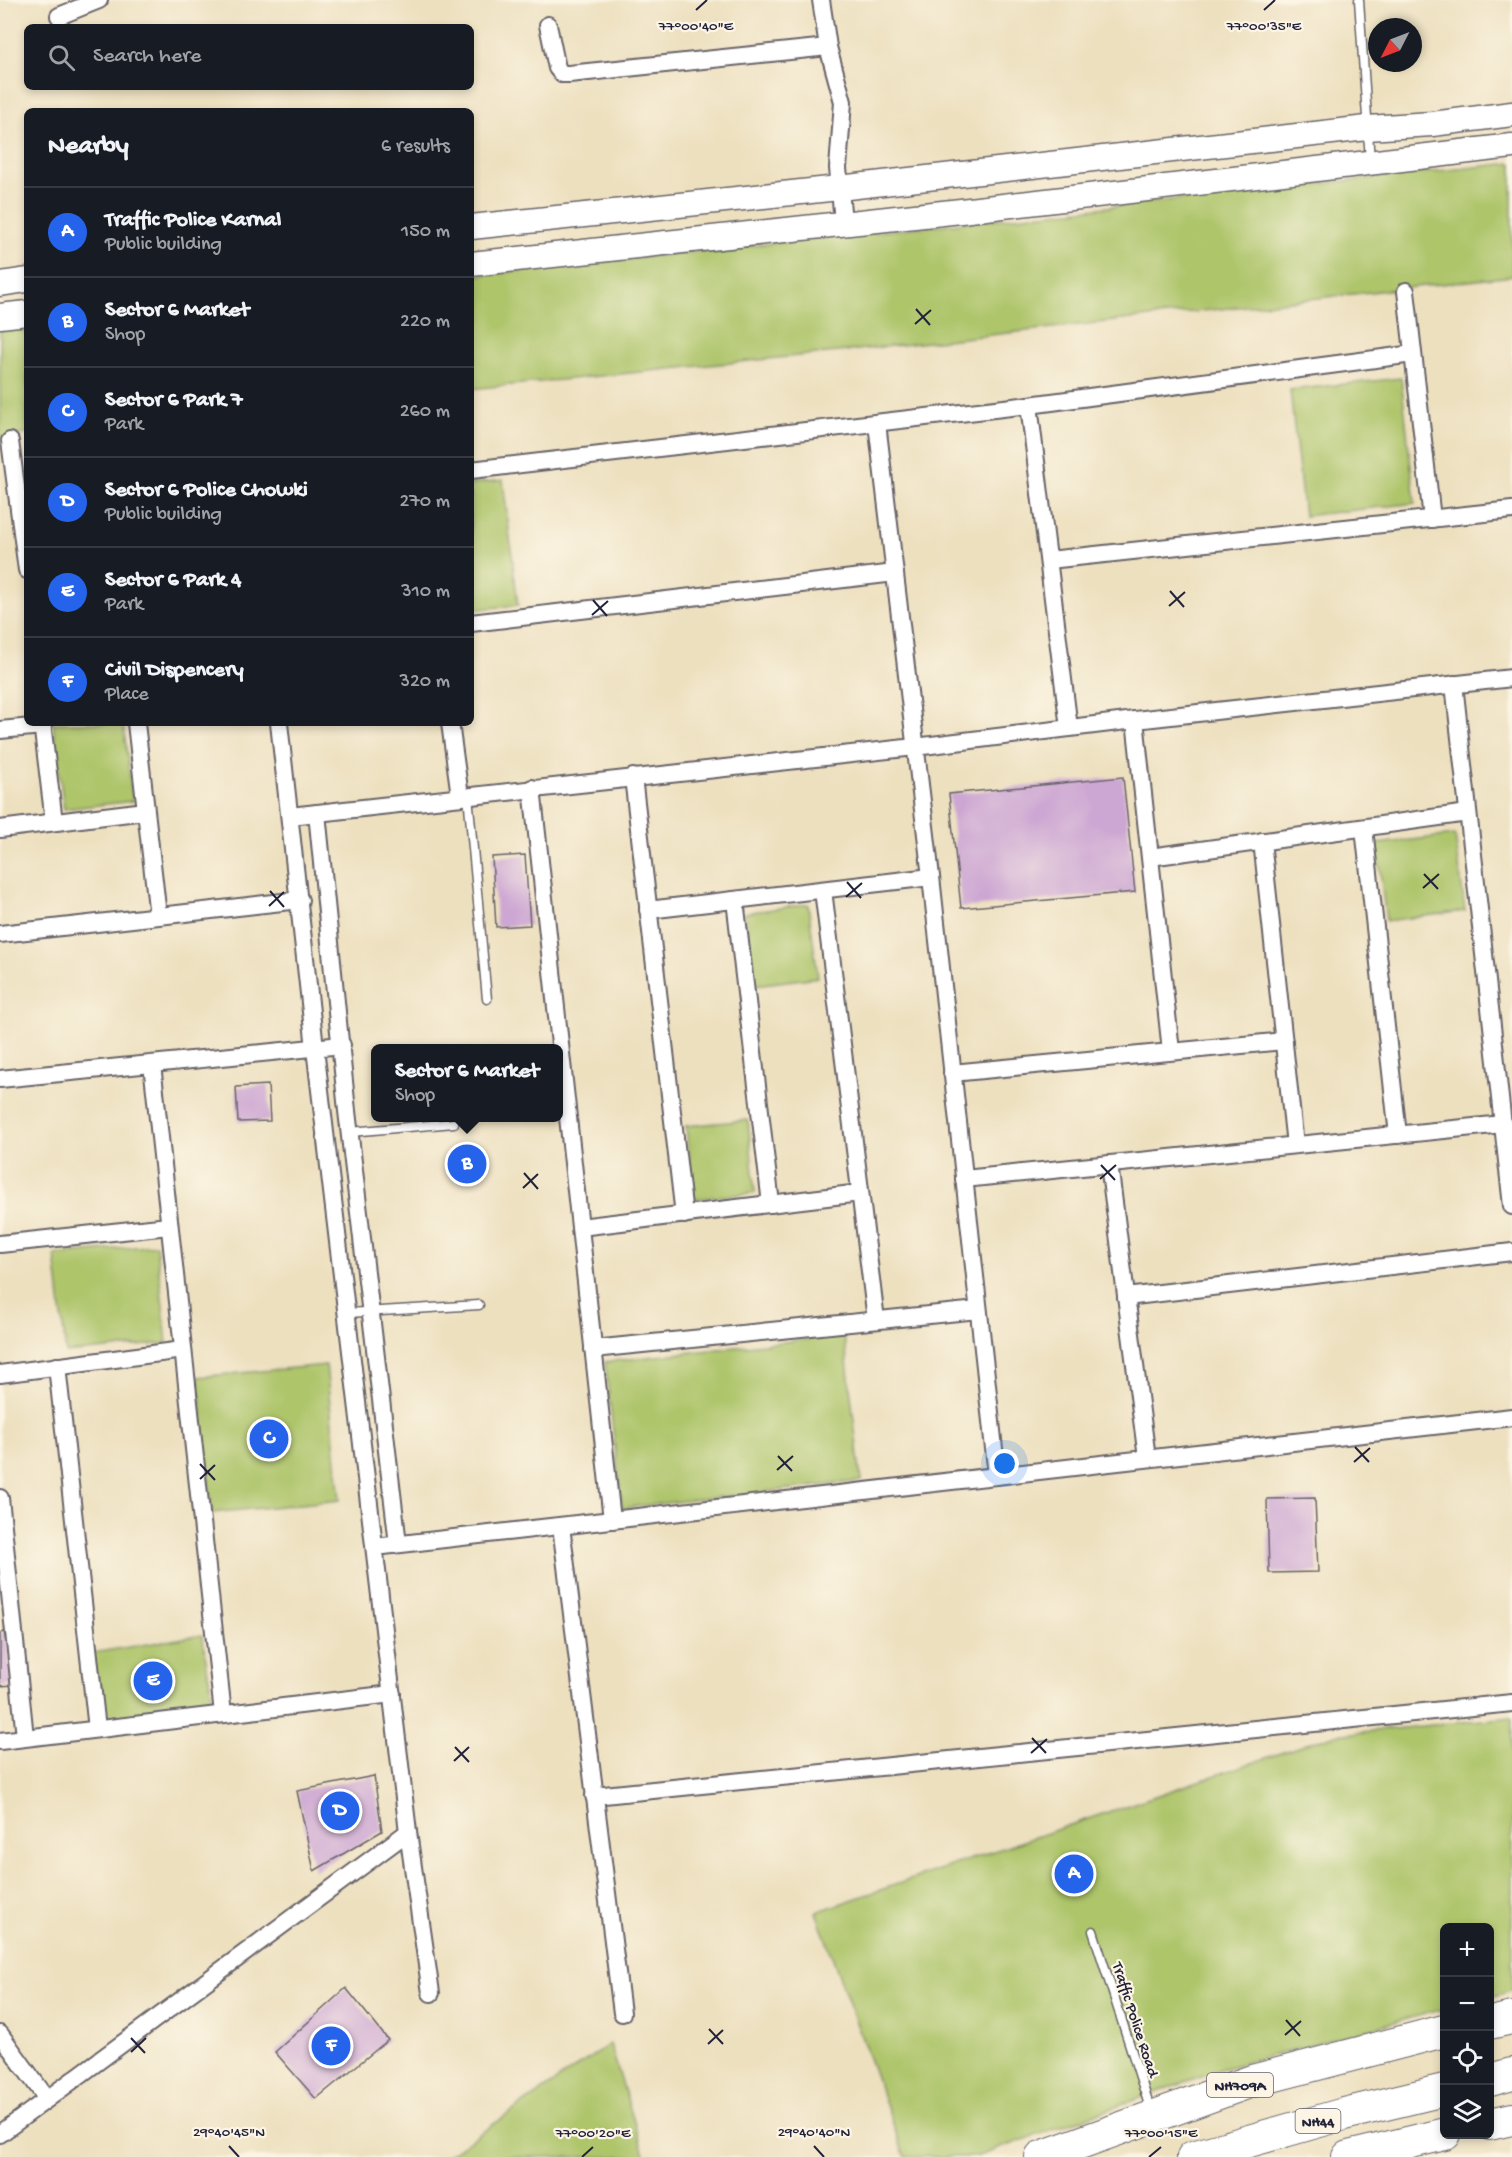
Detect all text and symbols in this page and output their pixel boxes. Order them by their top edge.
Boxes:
text: 77°00'40"E [658,18,734,36]
text: 77°00'35"E [1226,18,1302,36]
north arrow [1368,18,1422,72]
search box [24,24,474,90]
icon: search [45,41,78,74]
text: Search here [93,44,201,70]
text: Nearby [48,132,129,163]
text: 6 results [381,136,450,159]
text: Traffic Police Karnal [105,208,281,234]
text: A [62,221,73,244]
text: 150 m [401,221,450,244]
text: Public building [105,234,222,257]
text: Sector 6 Market [105,298,249,324]
text: B [62,311,73,334]
text: 220 m [400,311,450,334]
text: Shop [105,324,145,347]
text: Sector 6 Park 7 [105,388,242,414]
text: C [62,401,73,424]
text: 260 m [400,401,450,424]
text: Park [105,414,143,437]
text: Sector 6 Police Chowki [105,478,308,504]
text: D [61,491,74,514]
text: 270 m [400,491,450,514]
text: Public building [105,504,222,527]
text: Sector 6 Park 4 [105,568,241,594]
text: E [61,581,74,604]
text: 310 m [401,581,450,604]
text: Park [105,594,143,617]
text: Civil Dispencery [105,658,244,684]
text: F [62,671,73,694]
text: 320 m [400,671,450,694]
text: Place [105,684,149,707]
popup [371,1044,563,1122]
text: Sector 6 Market [395,1059,539,1085]
text: Shop [395,1085,435,1108]
pin: B [448,1142,486,1186]
pin: C [250,1416,288,1462]
your location [990,1449,1019,1478]
pin: E [134,1658,172,1704]
pin: D [320,1788,360,1834]
pin: A [1054,1852,1094,1896]
map controls [1440,1923,1494,2139]
button: + [1440,1923,1494,1977]
street label: Traffic Police Road [1106,1959,1162,2082]
button: − [1440,1977,1494,2031]
pin: F [312,2024,350,2068]
button: locate [1440,2031,1494,2085]
road number: NH709A [1207,2073,1273,2097]
button: layers [1440,2085,1494,2139]
road number: NH44 [1296,2109,1340,2133]
text: 29°40'45"N [193,2124,265,2142]
text: 29°40'40"N [778,2124,851,2142]
text: 77°00'20"E [555,2125,631,2143]
text: 77°00'15"E [1124,2125,1198,2143]

